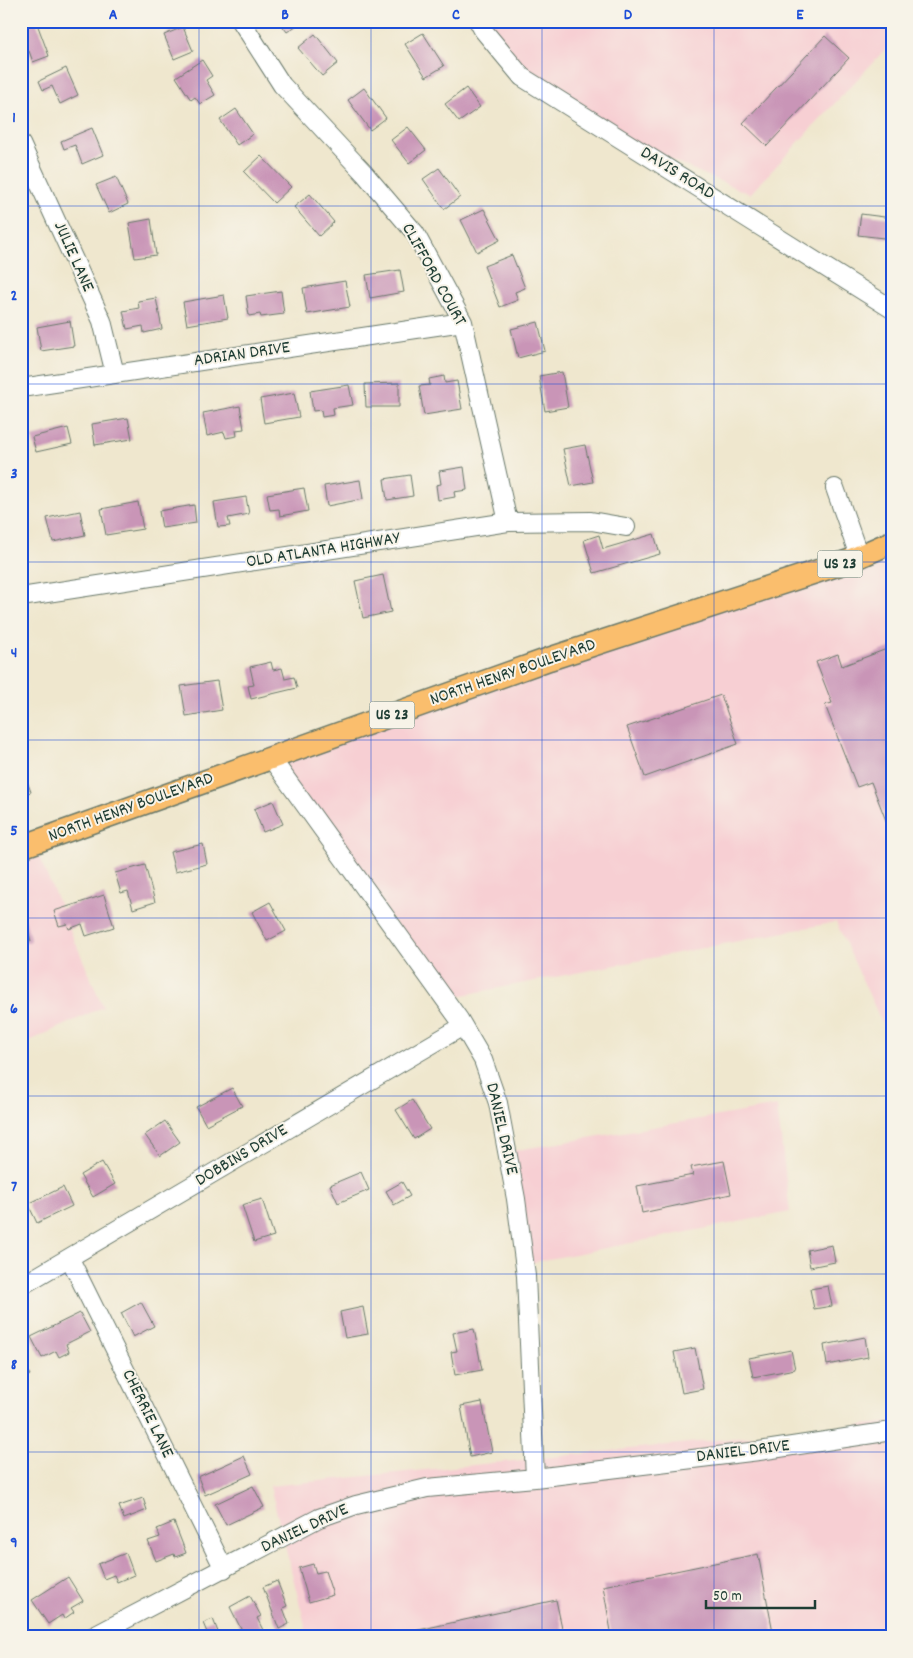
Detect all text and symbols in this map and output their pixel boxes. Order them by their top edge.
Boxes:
text: A [109,4,118,27]
text: B [281,4,289,27]
text: C [452,4,460,27]
text: D [624,4,633,27]
text: E [796,4,804,27]
text: 1 [12,107,16,130]
street label: DAVIS ROAD [635,141,719,207]
street label: JULIE LANE [46,218,100,296]
street label: CLIFFORD COURT [394,219,472,331]
text: 2 [11,285,18,308]
street label: ADRIAN DRIVE [192,336,292,374]
text: 3 [10,463,18,486]
street label: OLD ATLANTA HIGHWAY [244,526,403,575]
road number: US 23 [818,550,862,578]
street label: NORTH HENRY BOULEVARD [427,633,599,713]
text: 4 [11,642,17,665]
road number: US 23 [370,702,414,728]
street label: NORTH HENRY BOULEVARD [45,767,217,849]
text: 5 [10,820,18,843]
text: 6 [10,998,18,1021]
street label: DANIEL DRIVE [478,1081,524,1177]
street label: DOBBINS DRIVE [191,1119,293,1193]
text: 7 [11,1176,17,1199]
text: 8 [11,1354,18,1377]
street label: CHERRIE LANE [115,1365,179,1463]
street label: DANIEL DRIVE [695,1434,791,1470]
street label: DANIEL DRIVE [257,1498,353,1560]
text: 9 [10,1532,18,1555]
scale bar [706,1578,814,1610]
text: 50 m [713,1586,742,1608]

